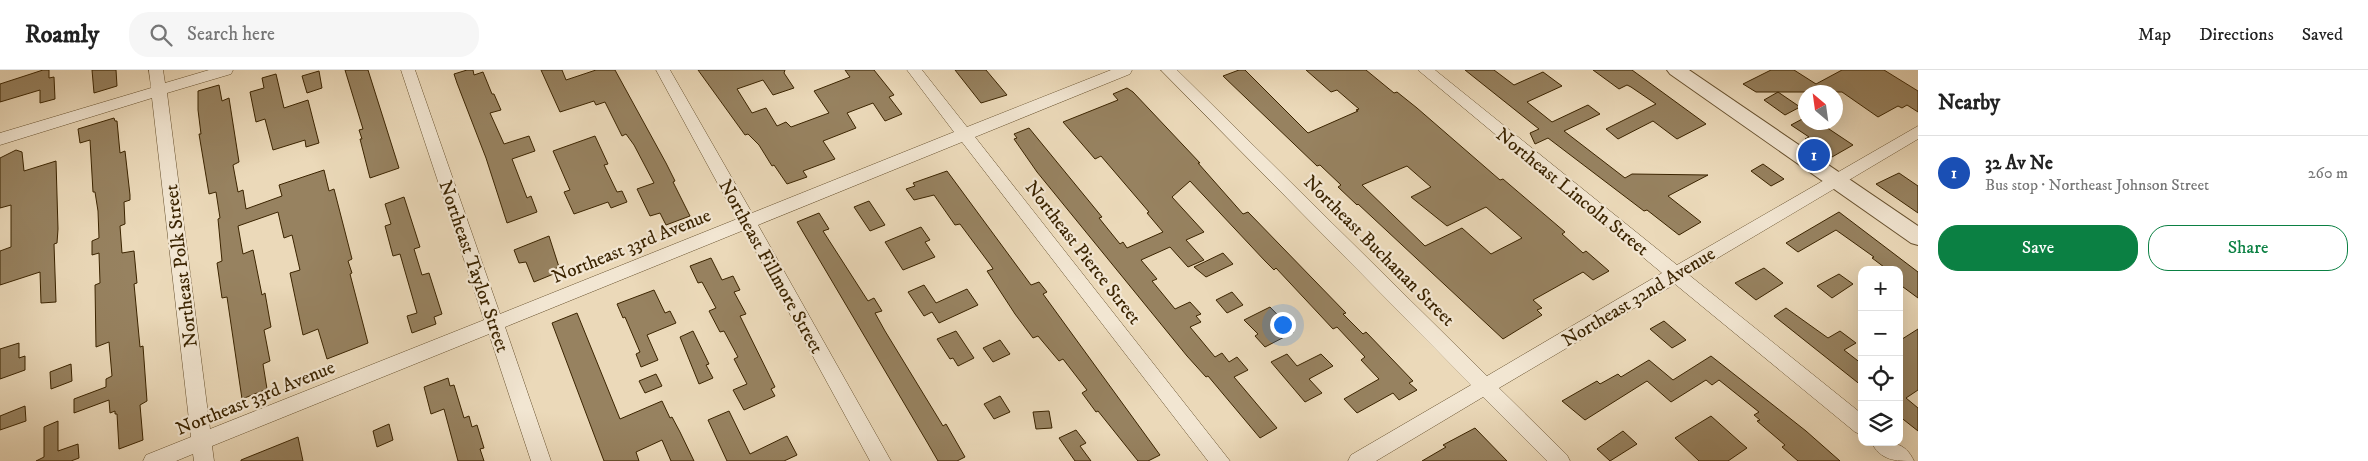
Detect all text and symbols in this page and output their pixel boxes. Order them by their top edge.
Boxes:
search box [129,12,479,57]
text: Roamly [25,20,99,50]
icon: search [147,21,175,49]
text: Search here [187,23,275,46]
text: Map [2138,24,2171,46]
text: Directions [2199,24,2274,46]
text: Saved [2302,24,2343,46]
north arrow [1798,85,1843,130]
text: Nearby [1938,90,2000,116]
street label: Northeast Lincoln Street [1491,123,1653,261]
pin: 1 [1798,136,1830,174]
text: 32 Av Ne [1985,152,2053,175]
text: 1 [1951,163,1957,183]
text: 260 m [2308,163,2348,183]
street label: Northeast Buchanan Street [1299,171,1459,331]
text: Bus stop · Northeast Johnson Street [1985,175,2209,195]
street label: Northeast Fillmore Street [713,176,828,358]
street label: Northeast Pierce Street [1020,177,1146,329]
street label: Northeast Taylor Street [433,178,514,355]
street label: Northeast Polk Street [160,183,203,349]
street label: Northeast 33rd Avenue [549,204,715,289]
button: Save [1938,225,2138,271]
button: Share [2148,225,2348,271]
street label: Northeast 32nd Avenue [1558,242,1720,352]
map controls [1858,266,1903,446]
button: + [1858,266,1903,311]
button: − [1858,311,1903,356]
your location [1270,312,1296,338]
street label: Northeast 33rd Avenue [173,356,339,441]
button: locate [1858,356,1903,401]
button: layers [1858,401,1903,446]

